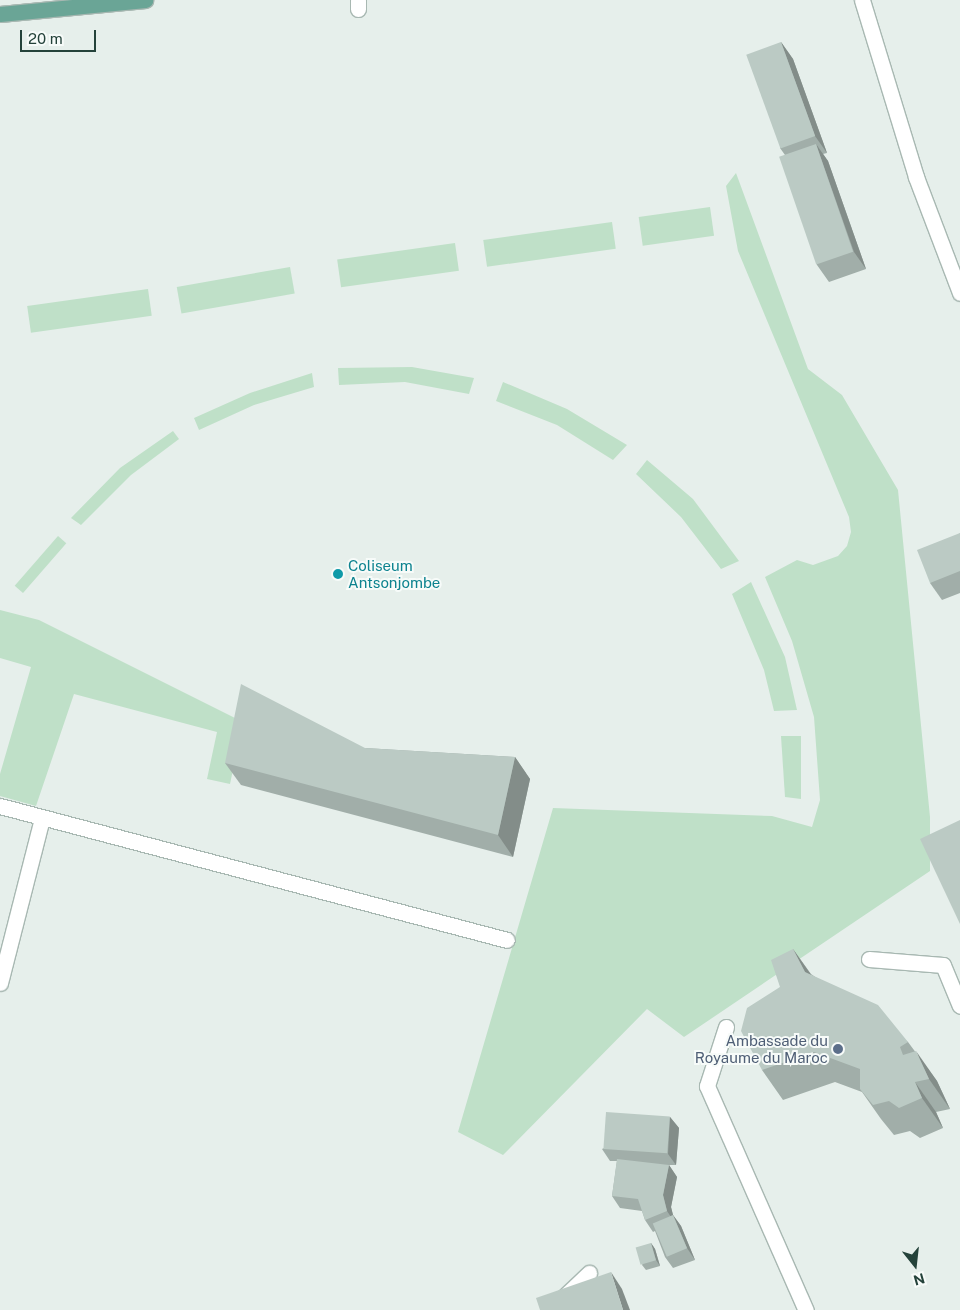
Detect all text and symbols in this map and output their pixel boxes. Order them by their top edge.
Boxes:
scale bar [22,20,99,52]
text: 20 m [28,30,63,47]
place label: Coliseum Antsonjombe [348,556,440,591]
marker: Coliseum Antsonjombe [332,568,344,580]
place label: Ambassade du Royaume du Maroc [694,1031,828,1066]
marker: Ambassade du Royaume du Maroc [832,1043,844,1055]
north arrow [890,1240,940,1290]
text: N [912,1270,927,1289]

